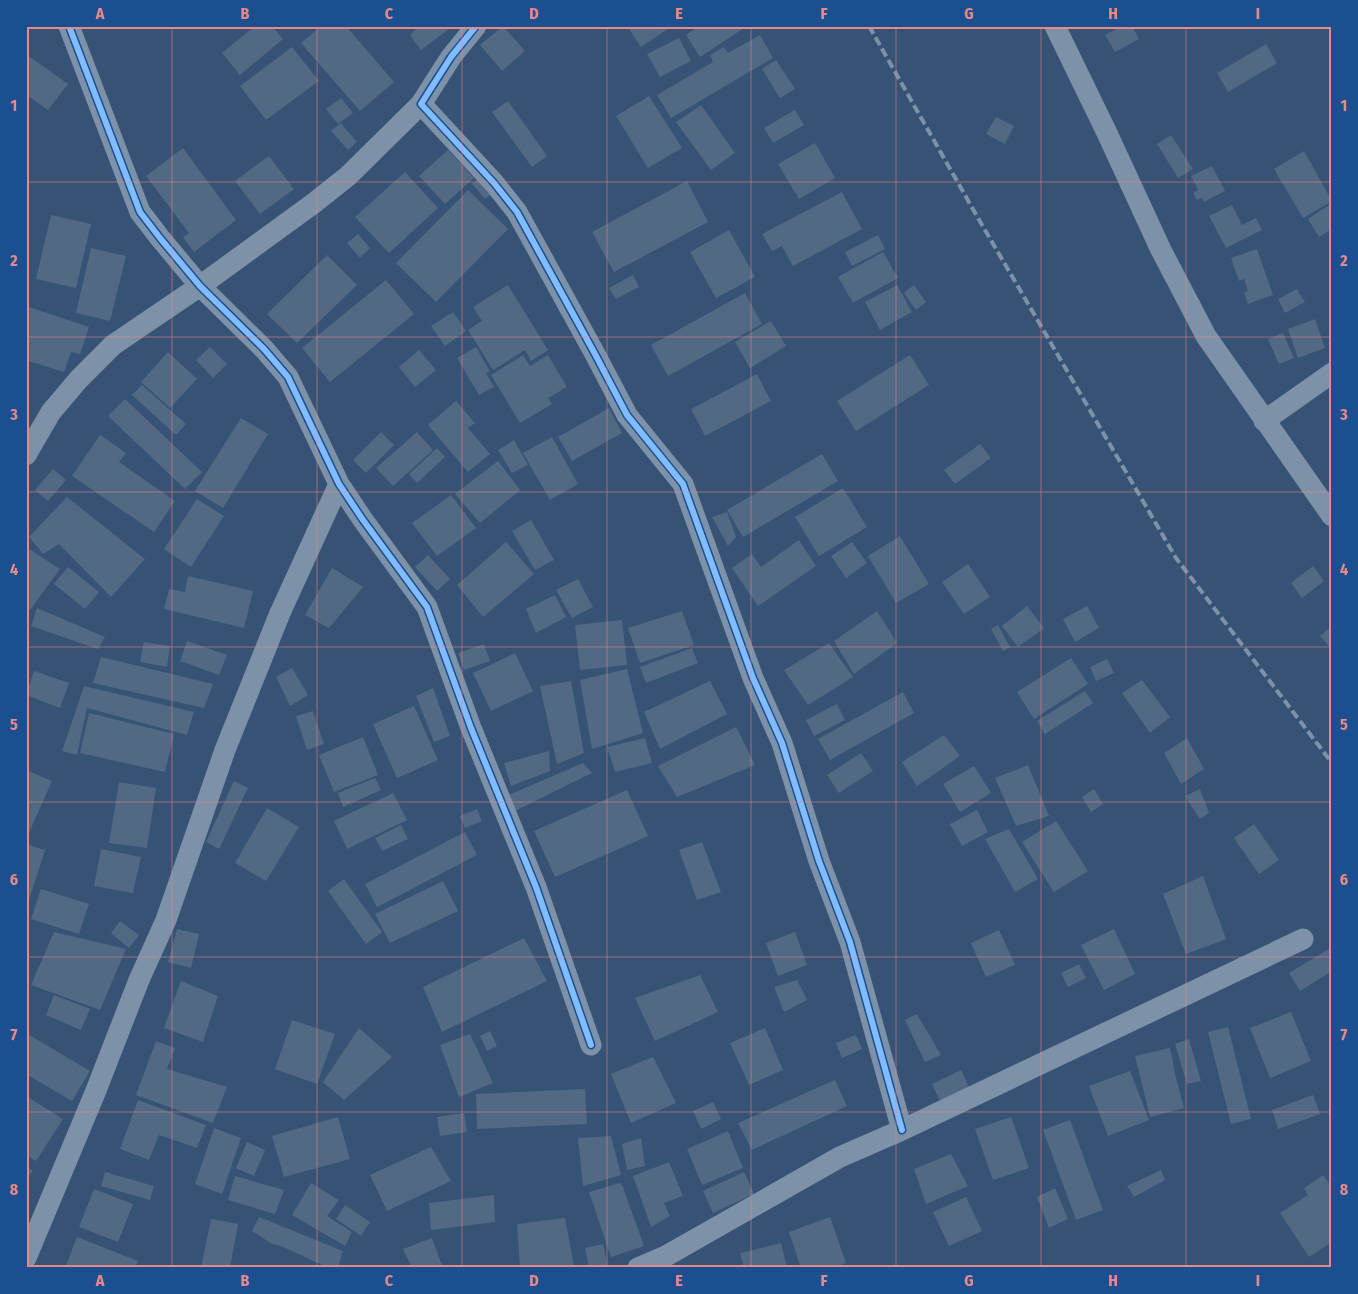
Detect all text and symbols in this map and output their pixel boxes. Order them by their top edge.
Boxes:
text: A [95,4,105,23]
text: B [241,4,250,23]
text: C [385,4,394,23]
text: D [529,4,539,23]
text: E [675,4,683,23]
text: F [820,4,828,23]
text: G [964,4,974,23]
text: H [1108,4,1118,23]
text: I [1256,4,1260,23]
text: 1 [11,96,17,115]
text: 1 [1341,96,1347,115]
text: 2 [9,251,18,270]
text: 2 [1339,251,1348,270]
text: 3 [9,405,18,424]
text: 3 [1339,405,1348,424]
text: 4 [10,560,18,579]
text: 4 [1340,560,1348,579]
text: 5 [10,715,18,734]
text: 5 [1340,715,1348,734]
text: 6 [10,870,18,889]
text: 6 [1340,870,1348,889]
text: 7 [11,1025,18,1044]
text: 7 [1341,1025,1348,1044]
text: 8 [10,1180,19,1199]
text: 8 [1340,1180,1349,1199]
text: A [95,1271,105,1290]
text: B [241,1271,250,1290]
text: C [385,1271,394,1290]
text: D [529,1271,539,1290]
text: E [675,1271,683,1290]
text: F [820,1271,828,1290]
text: G [964,1271,974,1290]
text: H [1108,1271,1118,1290]
text: I [1256,1271,1260,1290]

